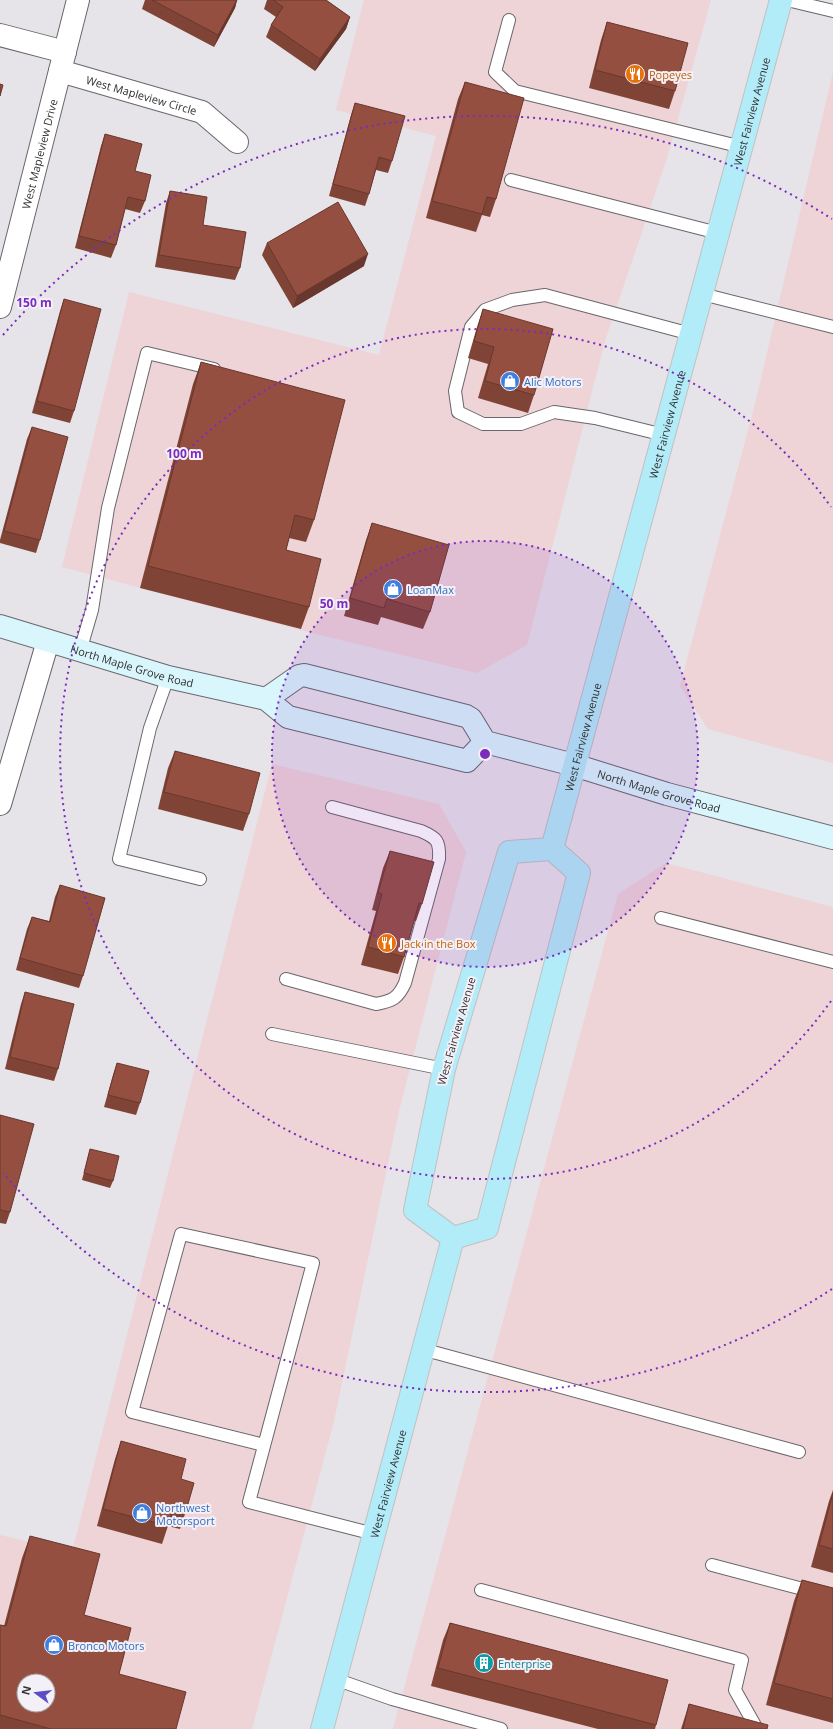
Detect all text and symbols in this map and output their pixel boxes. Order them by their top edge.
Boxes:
street label: West Fairview Avenue [729,55,773,167]
restaurant icon: Popeyes [624,63,646,85]
place label: Popeyes [649,67,692,82]
street label: West Mapleview Circle [85,71,199,118]
street label: West Mapleview Drive [18,97,60,210]
text: 150 m [16,294,52,311]
street label: West Fairview Avenue [645,368,688,480]
shop icon: Alic Motors [499,370,521,392]
place label: Alic Motors [524,374,581,389]
text: 100 m [166,445,202,462]
shop icon: LoanMax [382,578,404,600]
place label: LoanMax [407,582,454,597]
text: 50 m [320,595,348,612]
street label: North Maple Grove Road [69,640,195,690]
street label: West Fairview Avenue [560,681,604,793]
centre of rings [478,747,492,761]
street label: North Maple Grove Road [596,765,722,815]
restaurant icon: Jack in the Box [376,932,398,954]
place label: Jack in the Box [400,936,476,951]
street label: West Fairview Avenue [433,975,479,1087]
street label: West Fairview Avenue [366,1428,409,1539]
place label: Northwest Motorsport [156,1500,215,1528]
shop icon: Northwest Motorsport [131,1502,153,1524]
shop icon: Bronco Motors [43,1634,65,1656]
place label: Bronco Motors [68,1638,145,1653]
building icon: Enterprise [473,1652,495,1674]
place label: Enterprise [498,1656,551,1671]
north arrow [16,1673,56,1713]
text: N [17,1684,34,1697]

